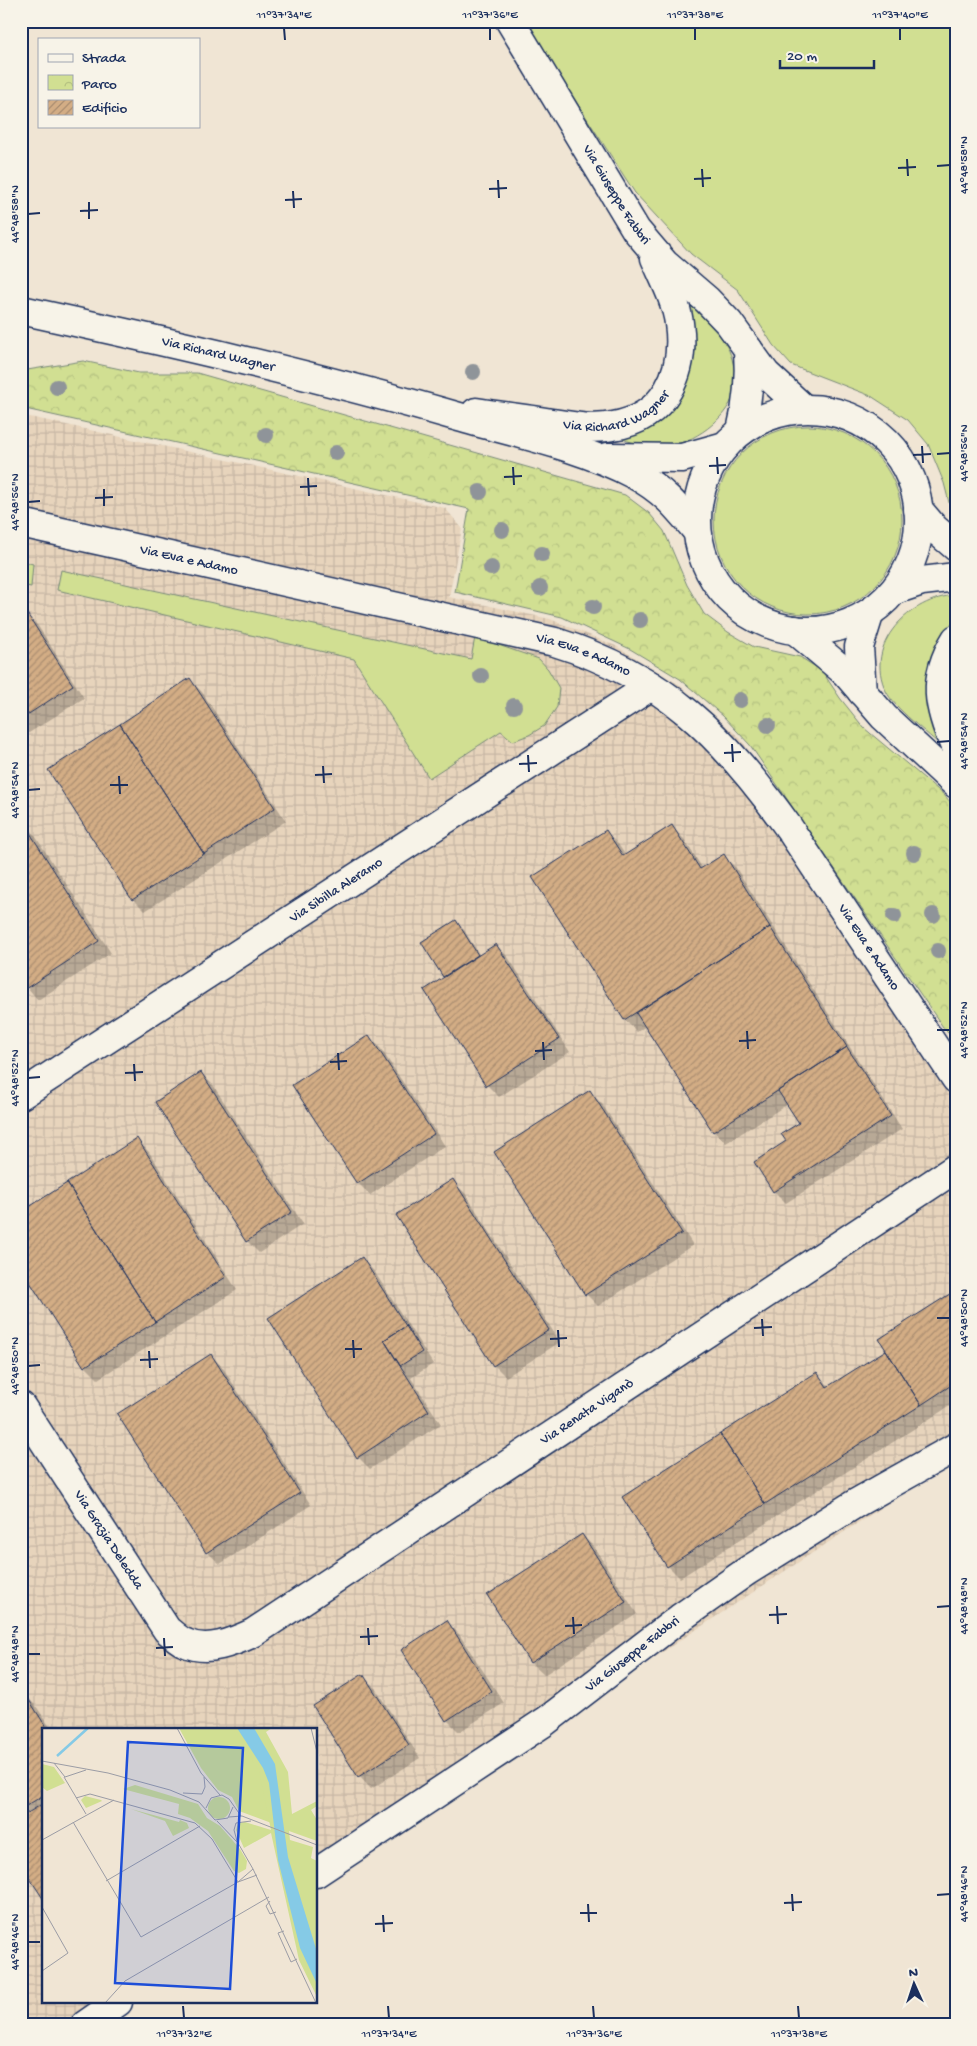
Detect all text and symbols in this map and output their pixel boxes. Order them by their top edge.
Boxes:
text: 11°37'34"E [256,9,312,23]
text: 11°37'36"E [461,9,518,23]
text: 11°37'38"E [666,9,723,23]
text: 11°37'40"E [871,9,928,23]
legend [38,38,200,128]
scale bar [780,38,873,70]
text: 20 m [787,48,817,66]
text: Strada [82,50,127,68]
text: Parco [81,76,117,94]
text: Edificio [82,100,128,118]
text: 44°48'58"N [958,136,972,194]
street label: Via Giuseppe Fabbri [578,141,654,249]
text: 44°48'58"N [9,185,23,243]
street label: Via Richard Wagner [159,333,277,376]
street label: Via Richard Wagner [561,387,674,436]
text: 44°48'56"N [958,424,972,482]
text: 44°48'56"N [9,473,23,531]
street label: Via Eva e Adamo [137,541,240,580]
street label: Via Eva e Adamo [534,629,634,681]
text: 44°48'54"N [958,712,972,769]
text: 44°48'54"N [9,761,23,818]
street label: Via Sibilla Aleramo [286,854,386,927]
street label: Via Eva e Adamo [833,900,903,994]
text: 44°48'52"N [958,1001,972,1059]
text: 44°48'52"N [9,1049,23,1107]
text: 44°48'50"N [958,1289,972,1347]
text: 44°48'50"N [9,1337,23,1395]
street label: Via Renata Viganò [536,1375,637,1450]
street label: Via Grazia Deledda [69,1486,147,1594]
text: 44°48'48"N [958,1577,972,1635]
street label: Via Giuseppe Fabbri [581,1613,683,1697]
text: 44°48'48"N [9,1625,23,1683]
inset map [42,1728,318,2004]
text: 44°48'46"N [958,1866,972,1922]
text: 44°48'46"N [9,1914,23,1970]
north arrow [890,1958,940,2008]
text: N [908,1965,918,1982]
text: 11°37'32"E [155,2028,212,2042]
text: 11°37'34"E [361,2028,417,2042]
text: 11°37'36"E [565,2028,622,2042]
text: 11°37'38"E [770,2028,827,2042]

